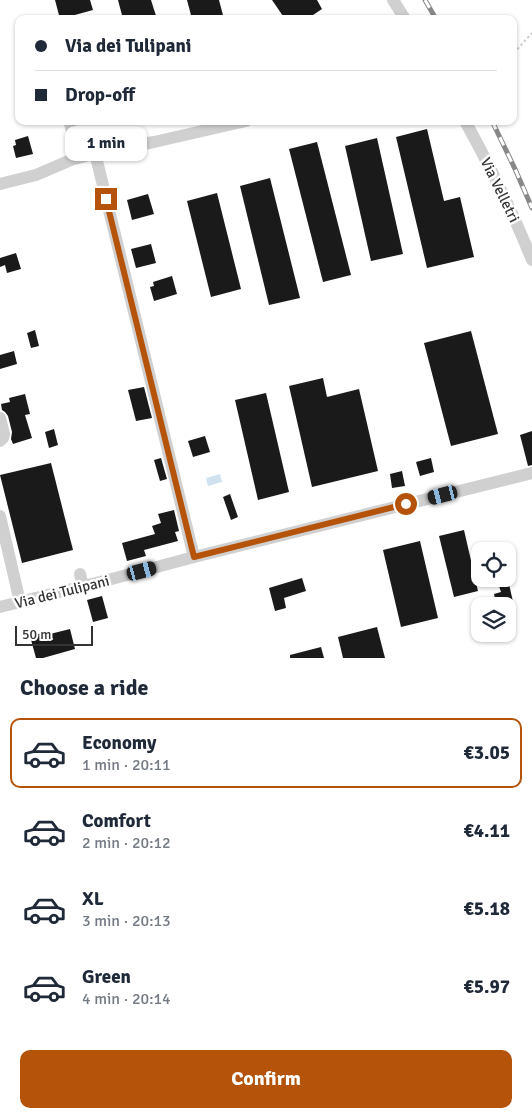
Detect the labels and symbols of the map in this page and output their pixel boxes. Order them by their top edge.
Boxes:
callout: 1 min [65,126,147,162]
street label: Via Velletri [477,155,523,225]
route end [95,188,117,210]
car [426,484,459,506]
route start [395,493,417,515]
car [125,560,158,582]
street label: Via dei Tulipani [13,572,111,612]
scale bar [15,623,92,646]

